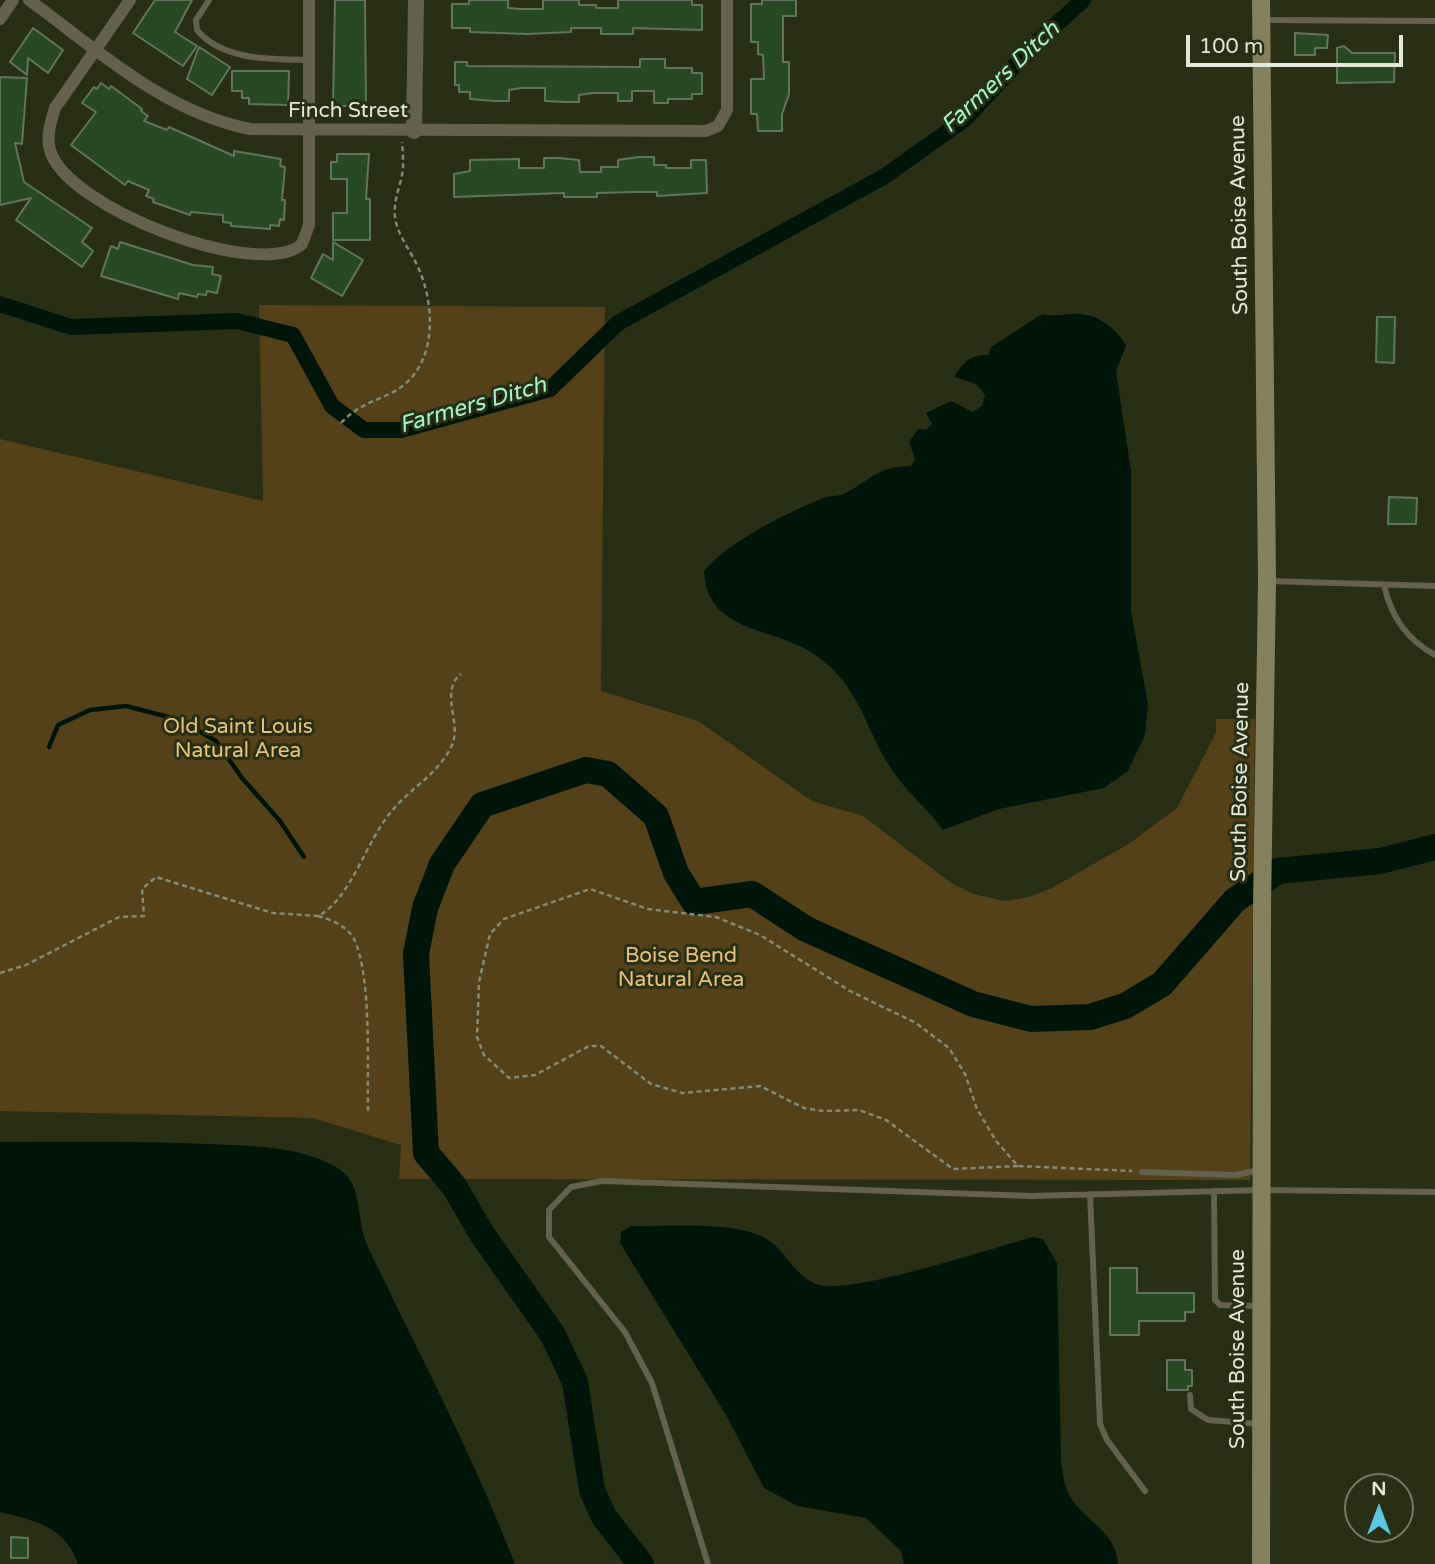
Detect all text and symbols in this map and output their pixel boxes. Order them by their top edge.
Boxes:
water label: Farmers Ditch [936,16,1066,140]
scale bar [1190,21,1407,65]
text: 100 m [1199,34,1263,59]
street label: Finch Street [288,98,408,124]
street label: South Boise Avenue [1226,115,1254,315]
water label: Farmers Ditch [396,372,550,440]
street label: South Boise Avenue [1227,682,1255,882]
park label: Old Saint Louis Natural Area [163,714,313,764]
park label: Boise Bend Natural Area [618,943,744,993]
street label: South Boise Avenue [1225,1249,1251,1449]
north arrow [1344,1473,1414,1543]
text: N [1371,1478,1387,1500]

